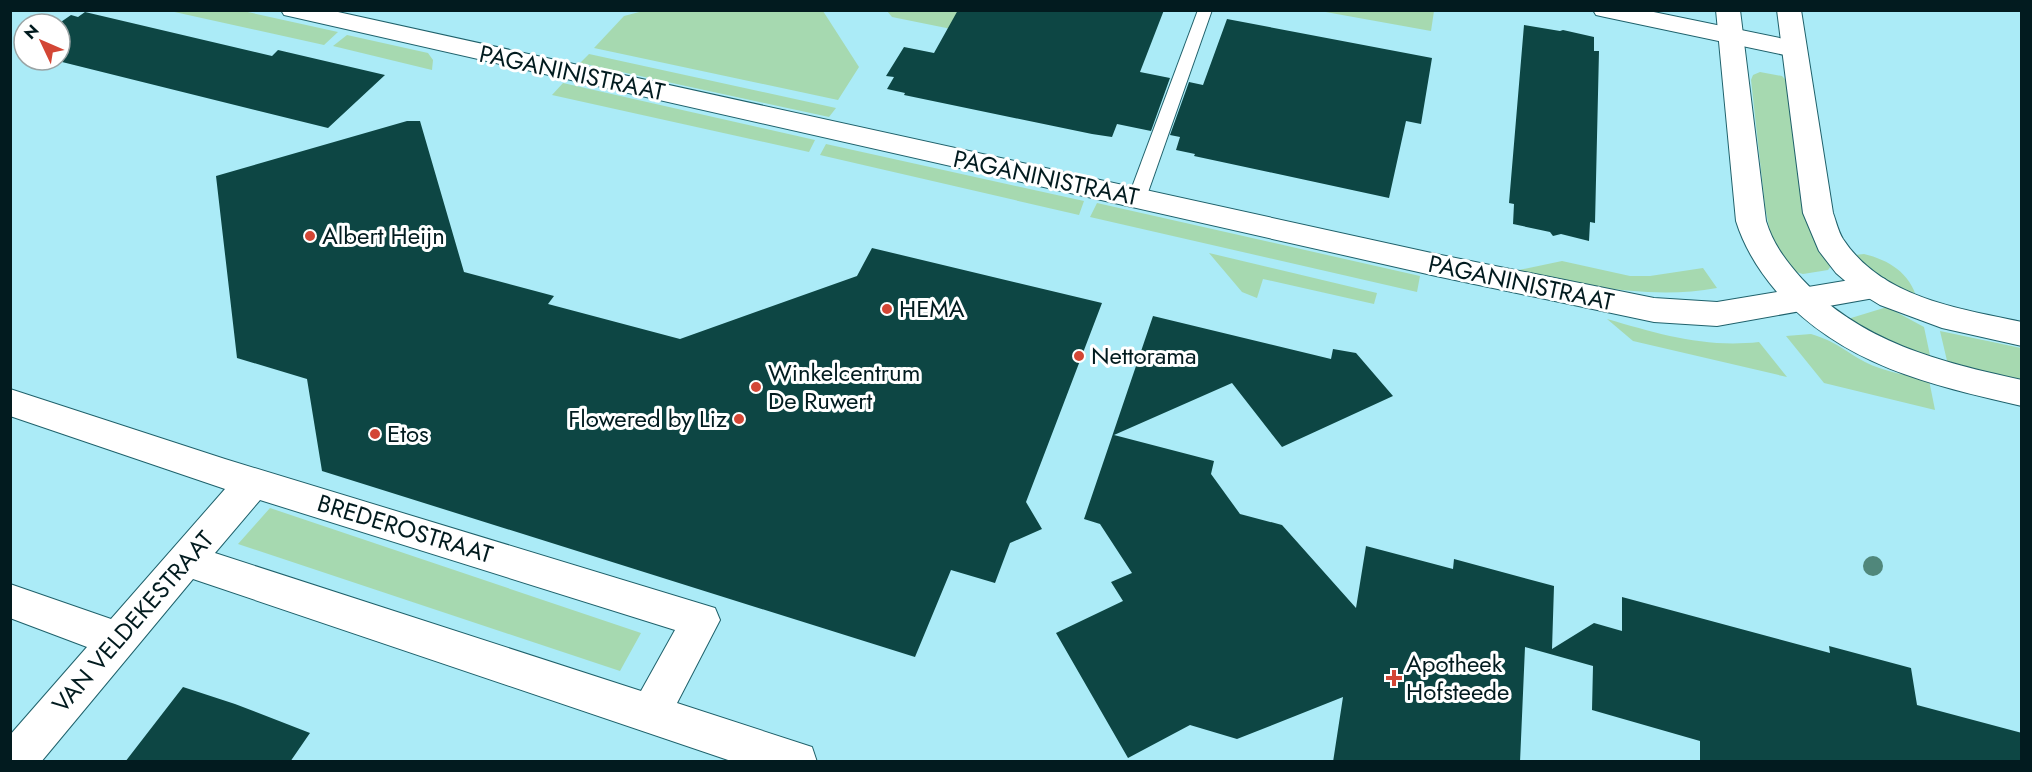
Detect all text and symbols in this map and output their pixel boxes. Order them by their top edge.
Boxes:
north arrow [12,12,72,72]
text: N [19,19,44,44]
street label: PAGANINISTRAAT [476,36,668,109]
street label: PAGANINISTRAAT [950,141,1142,214]
place label: Albert Heijn [322,218,445,253]
marker: Albert Heijn [303,229,317,243]
street label: PAGANINISTRAAT [1425,246,1617,319]
place label: HEMA [899,291,965,326]
marker: HEMA [880,302,894,316]
place label: Nettorama [1091,338,1197,373]
marker: Nettorama [1072,349,1086,363]
place label: Winkelcentrum De Ruwert [768,355,920,418]
marker: Winkelcentrum De Ruwert [749,380,763,394]
place label: Flowered by Liz [568,401,727,436]
marker: Flowered by Liz [732,412,746,426]
place label: Etos [387,416,429,451]
marker: Etos [368,427,382,441]
street label: BREDEROSTRAAT [313,485,497,572]
street label: VAN VELDEKESTRAAT [44,523,222,720]
place label: Apotheek Hofsteede [1406,646,1509,709]
marker: Apotheek Hofsteede [1387,671,1401,685]

